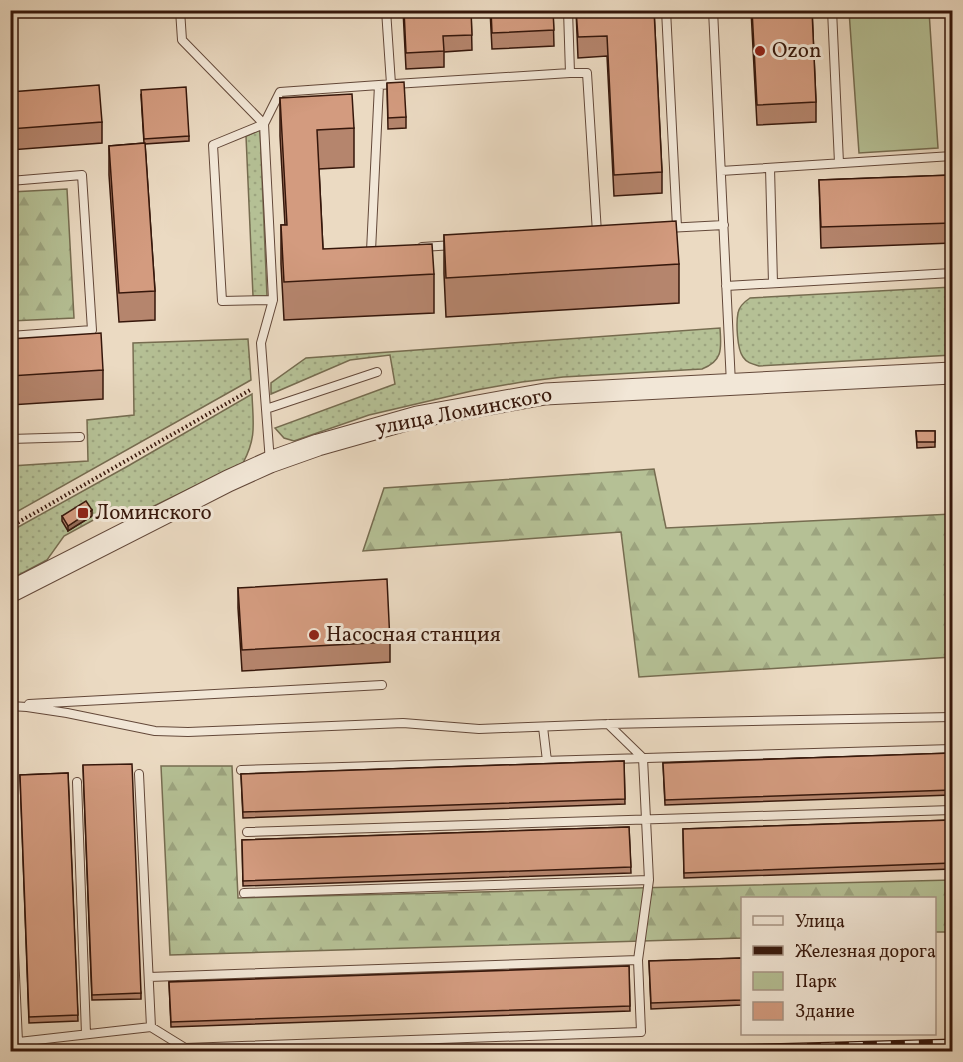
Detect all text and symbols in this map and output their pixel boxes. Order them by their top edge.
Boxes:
place label: Ozon [772,37,822,66]
marker: Ozon [753,44,767,58]
street label: улица Ломинского [373,381,555,443]
place label: Ломинского [95,499,212,528]
marker: Ломинского [76,506,90,520]
place label: Насосная станция [326,621,501,650]
marker: Насосная станция [307,628,321,642]
legend [741,897,936,1035]
text: Улица [795,910,845,935]
text: Железная дорога [795,940,936,965]
text: Парк [795,970,837,995]
text: Здание [795,1000,855,1025]

